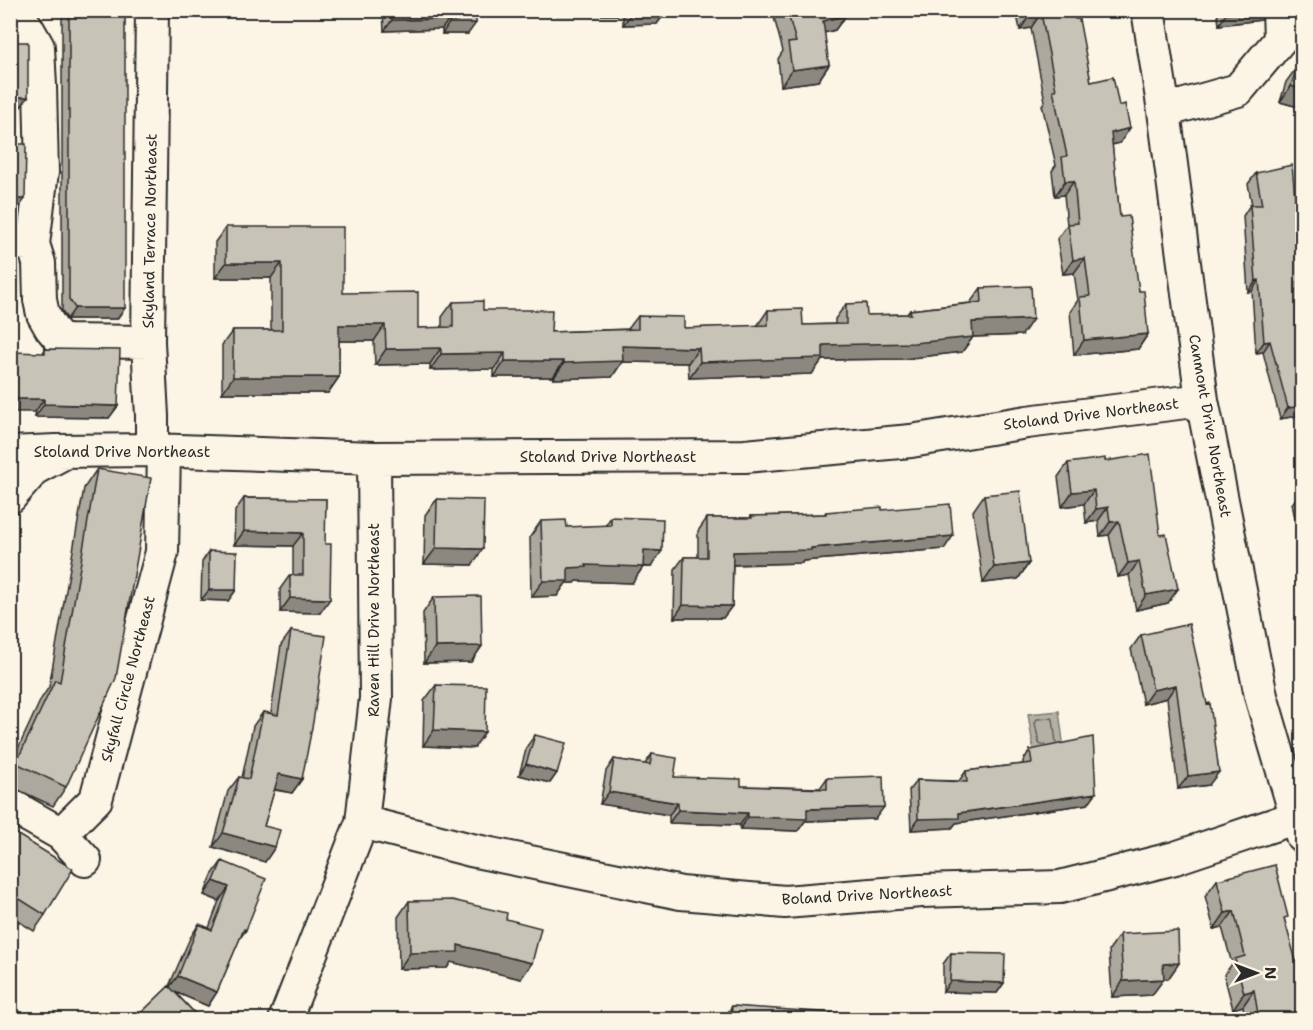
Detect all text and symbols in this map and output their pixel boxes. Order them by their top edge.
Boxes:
street label: Skyland Terrace Northeast [138,133,162,329]
street label: Canmont Drive Northeast [1184,333,1236,519]
street label: Stoland Drive Northeast [1002,393,1180,435]
street label: Stoland Drive Northeast [34,442,210,462]
street label: Stoland Drive Northeast [520,447,696,467]
street label: Raven Hill Drive Northeast [364,523,384,717]
street label: Skyfall Circle Northeast [96,594,160,764]
street label: Boland Drive Northeast [781,881,953,909]
north arrow [1226,943,1286,1003]
text: N [1260,967,1281,979]

